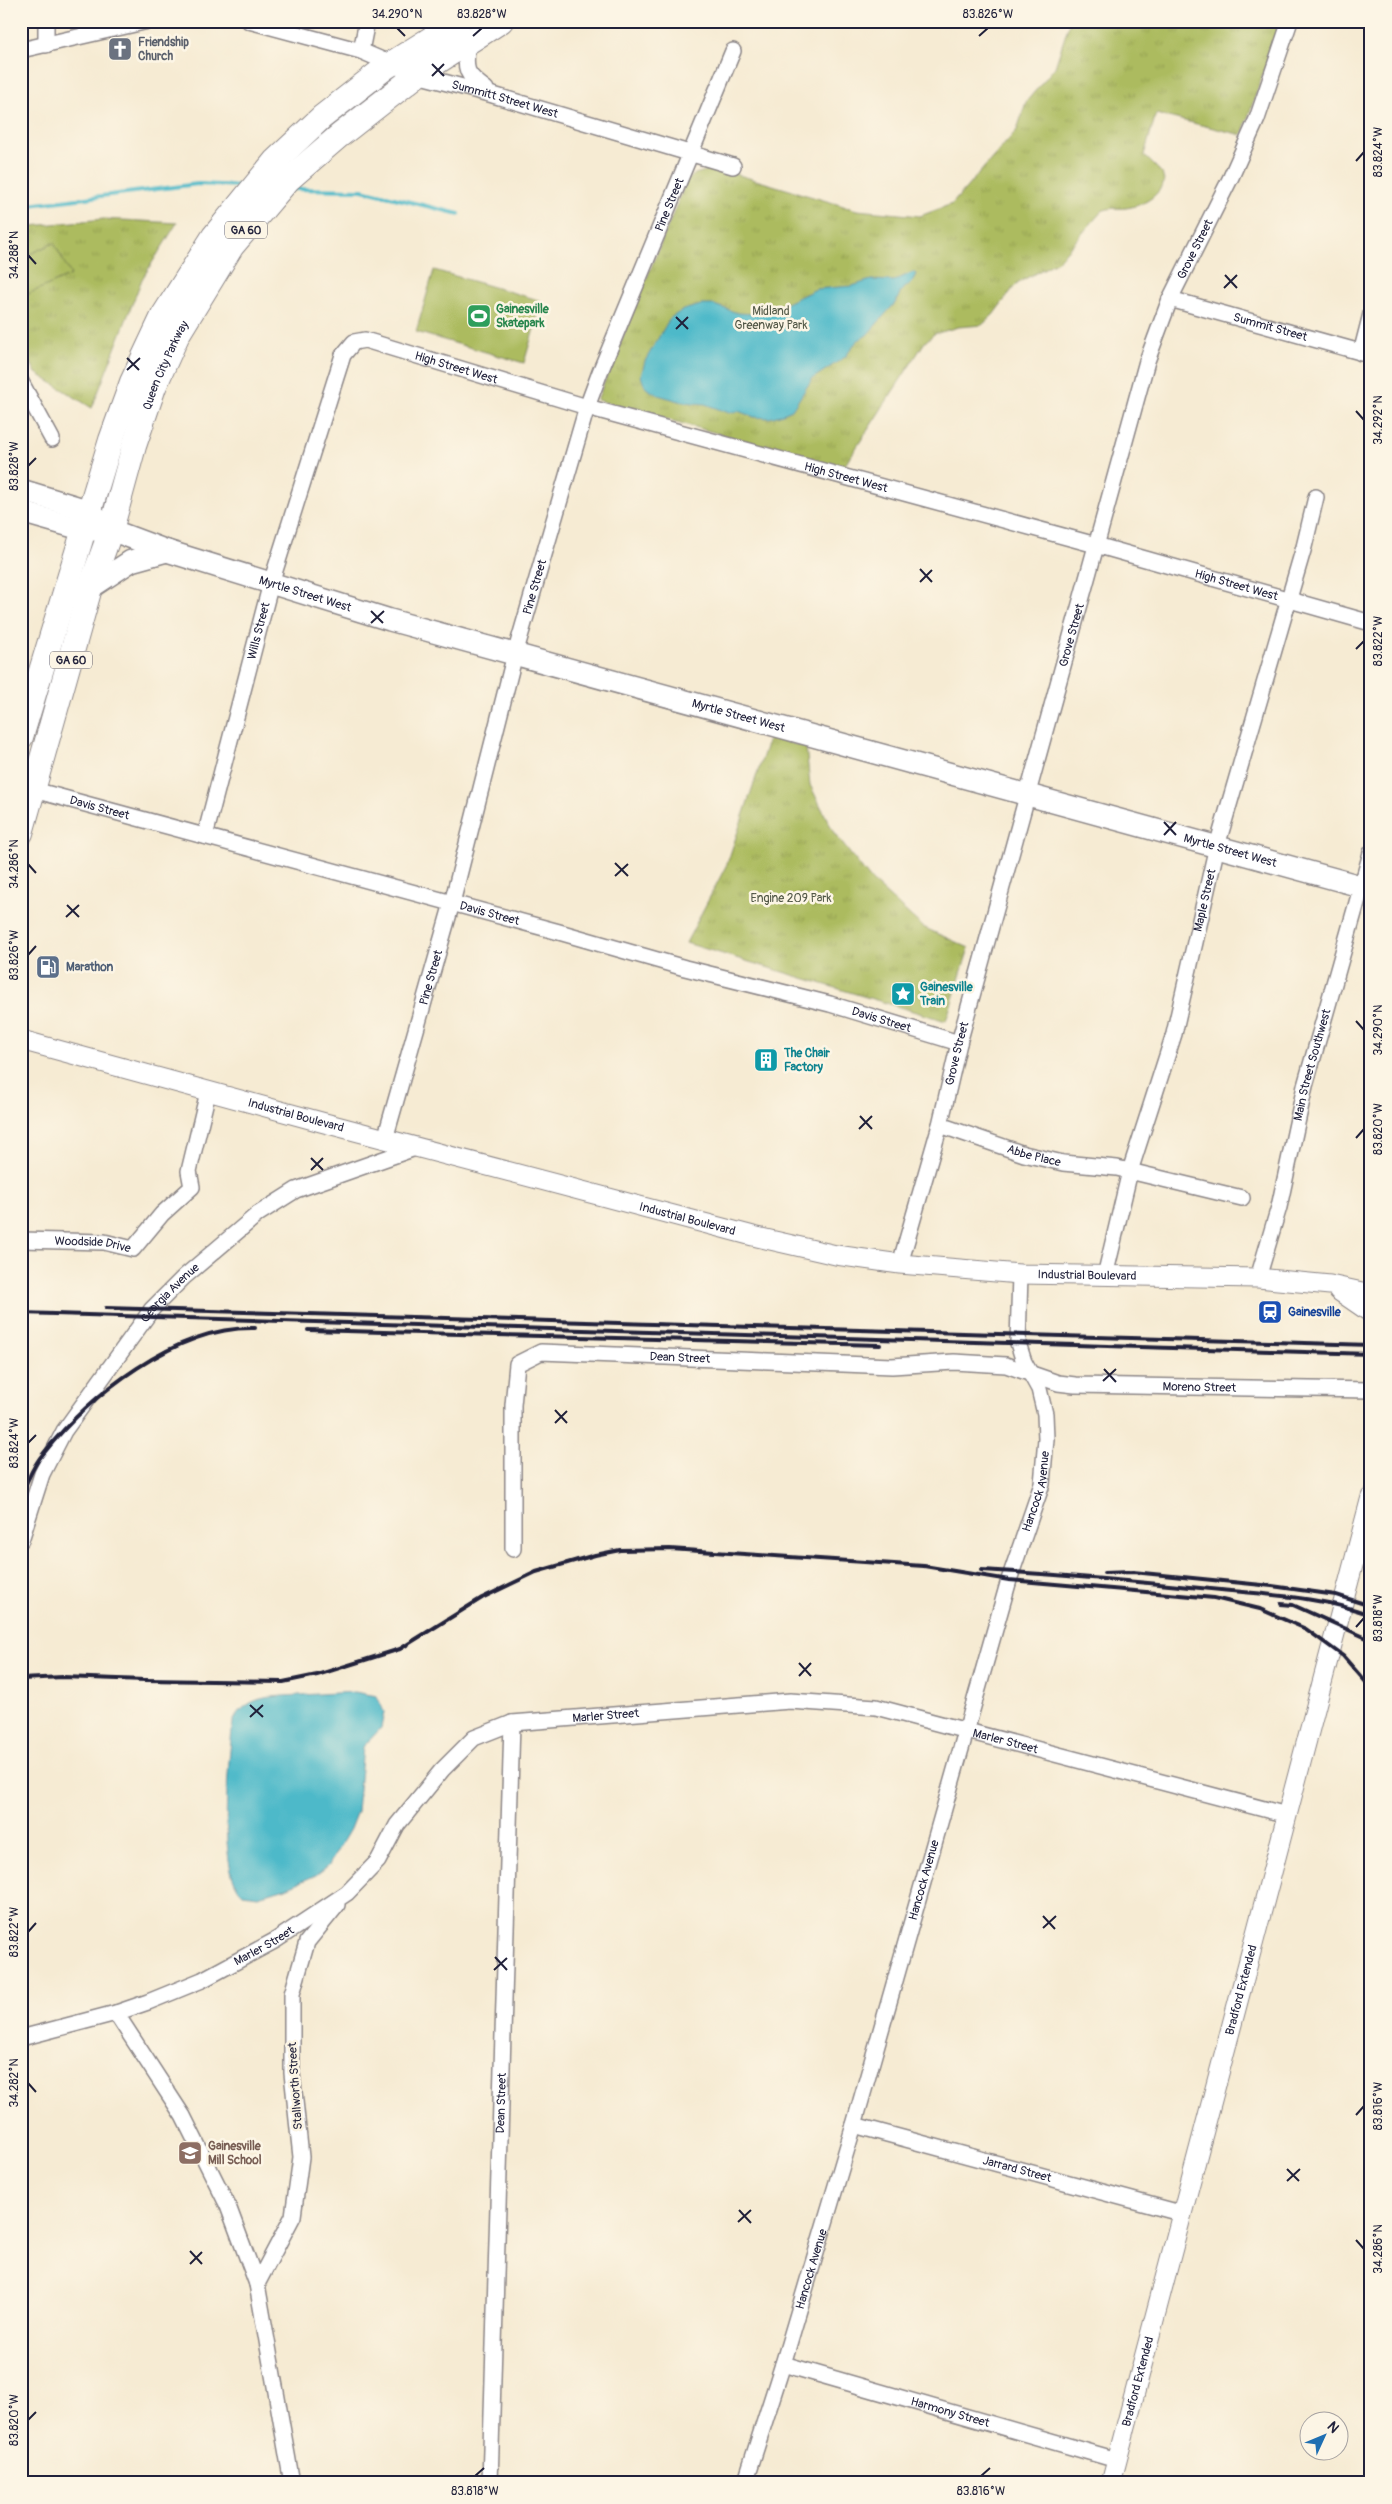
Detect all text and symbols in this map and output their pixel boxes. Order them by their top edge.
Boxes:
text: 34.290°N [372,7,422,22]
text: 83.828°W [457,7,507,22]
text: 83.826°W [963,7,1013,22]
place label: Friendship Church [138,35,189,64]
church icon: Friendship Church [107,36,133,62]
street label: Summitt Street West [450,77,560,122]
text: 83.824°W [1371,127,1386,177]
street label: Pine Street [652,176,688,234]
street label: Grove Street [1174,217,1217,282]
road number: GA 60 [225,222,267,238]
text: 34.288°N [7,231,22,279]
place label: Gainesville Skatepark [496,302,550,331]
sports icon: Gainesville Skatepark [466,303,492,329]
park label: Midland Greenway Park [735,304,807,333]
street label: Summit Street [1231,310,1309,345]
street label: Queen City Parkway [140,318,192,412]
street label: High Street West [413,348,499,388]
text: 34.292°N [1371,395,1386,445]
text: 83.828°W [7,441,22,491]
street label: High Street West [803,459,889,496]
street label: Pine Street [520,558,550,616]
street label: High Street West [1193,566,1280,604]
street label: Myrtle Street West [257,573,353,616]
street label: Wills Street [244,601,274,661]
street label: Grove Street [1056,602,1088,668]
text: 83.822°W [1371,616,1386,666]
road number: GA 60 [50,652,92,668]
street label: Myrtle Street West [690,696,787,736]
street label: Davis Street [68,793,131,824]
street label: Myrtle Street West [1182,831,1279,871]
text: 34.286°N [7,839,22,889]
street label: Maple Street [1191,867,1220,933]
park label: Engine 209 Park [750,891,832,906]
street label: Davis Street [458,898,521,929]
text: 83.826°W [7,930,22,980]
street label: Pine Street [416,948,446,1007]
fuel station icon: Marathon [35,954,61,980]
place label: Marathon [66,960,114,975]
place label: Gainesville Train [919,980,974,1009]
place icon: Gainesville Train [890,981,916,1007]
street label: Davis Street [850,1004,913,1036]
text: 34.290°N [1371,1005,1386,1055]
street label: Main Street Southwest [1291,1007,1334,1122]
street label: Grove Street [942,1020,973,1087]
place label: The Chair Factory [783,1046,831,1075]
building icon: The Chair Factory [753,1047,779,1073]
street label: Industrial Boulevard [246,1095,346,1136]
text: 83.820°W [1371,1103,1386,1155]
street label: Abbe Place [1005,1142,1062,1170]
street label: Industrial Boulevard [638,1199,737,1239]
street label: Woodside Drive [54,1234,132,1256]
street label: Georgia Avenue [138,1260,203,1326]
street label: Industrial Boulevard [1037,1267,1137,1284]
station icon: Gainesville [1257,1299,1283,1325]
place label: Gainesville [1288,1305,1342,1320]
street label: Dean Street [649,1349,711,1367]
street label: Moreno Street [1162,1379,1236,1396]
text: 83.824°W [7,1418,22,1468]
street label: Hancock Avenue [1019,1450,1053,1534]
text: 83.818°W [1371,1594,1386,1642]
street label: Marler Street [572,1706,640,1726]
street label: Marler Street [971,1726,1040,1757]
street label: Hancock Avenue [906,1838,943,1922]
text: 83.822°W [7,1907,22,1957]
street label: Marler Street [231,1923,297,1969]
street label: Bradford Extended [1222,1943,1261,2037]
street label: Stallworth Street [285,2042,306,2130]
text: 34.282°N [7,2058,22,2108]
street label: Dean Street [493,2072,510,2134]
text: 83.816°W [1371,2082,1386,2130]
place label: Gainesville Mill School [208,2139,262,2168]
school or university icon: Gainesville Mill School [177,2140,203,2166]
street label: Jarrard Street [981,2153,1053,2186]
text: 34.286°N [1371,2224,1386,2274]
street label: Hancock Avenue [793,2227,831,2311]
street label: Bradford Extended [1119,2335,1157,2428]
text: 83.820°W [7,2394,22,2446]
street label: Harmony Street [909,2394,991,2431]
north arrow [1300,2412,1350,2462]
text: N [1324,2418,1342,2437]
text: 83.818°W [451,2484,499,2499]
text: 83.816°W [957,2484,1005,2499]

